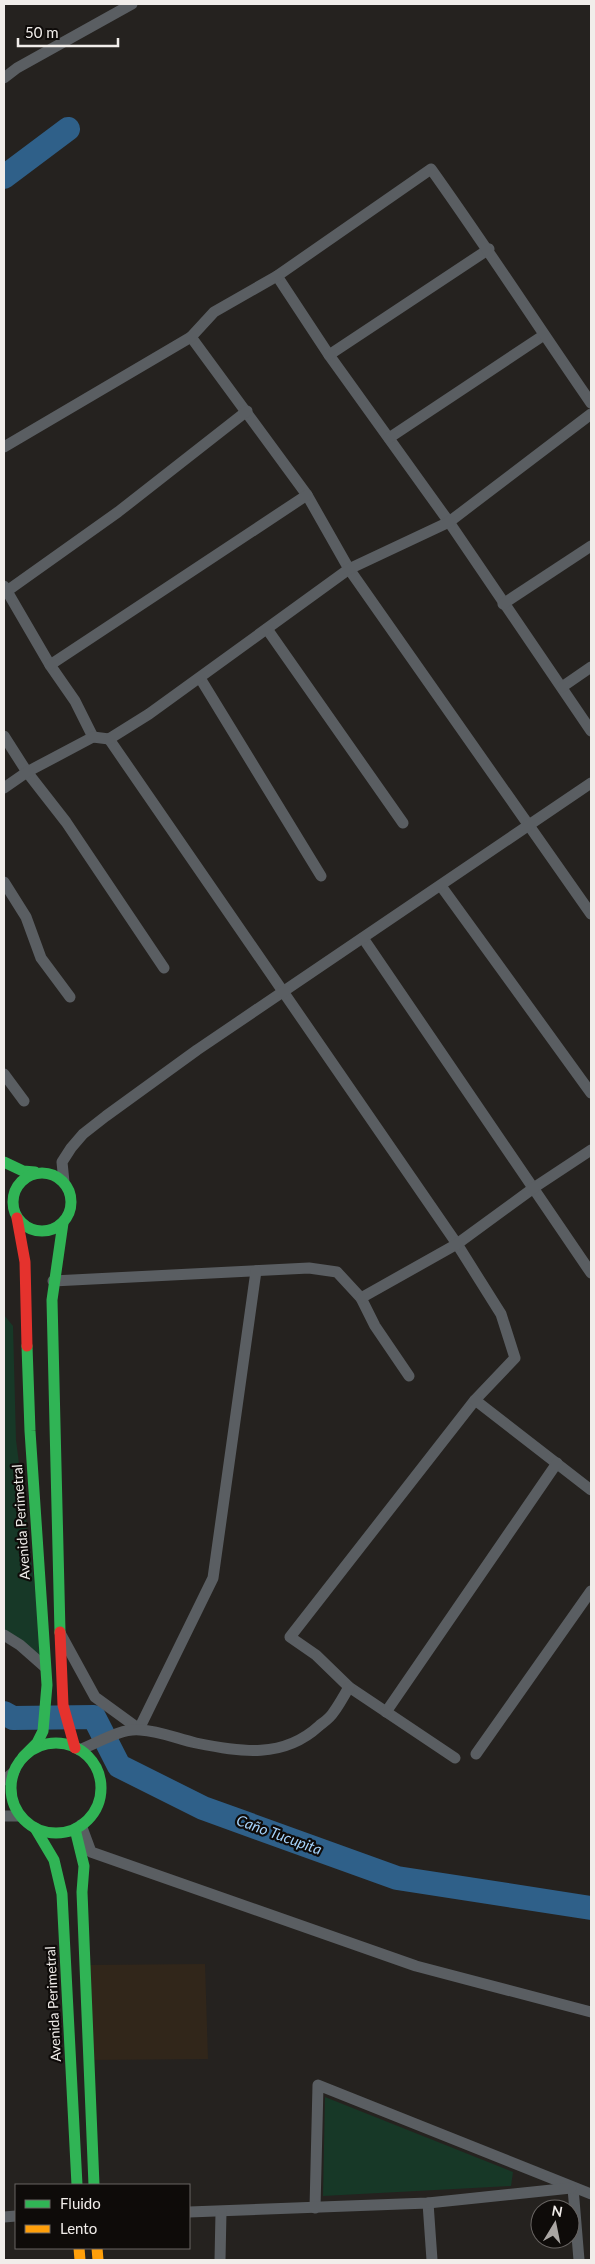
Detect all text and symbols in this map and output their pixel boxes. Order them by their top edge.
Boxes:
scale bar [18,15,118,47]
text: 50 m [25,23,59,41]
street label: Avenida Perimetral [8,1464,33,1580]
water label: Caño Tucupita [234,1810,325,1858]
street label: Avenida Perimetral [41,1946,64,2062]
legend [15,2184,190,2249]
text: Fluido [60,2194,101,2212]
north arrow [530,2199,580,2249]
text: N [551,2201,564,2220]
text: Lento [60,2219,97,2237]

